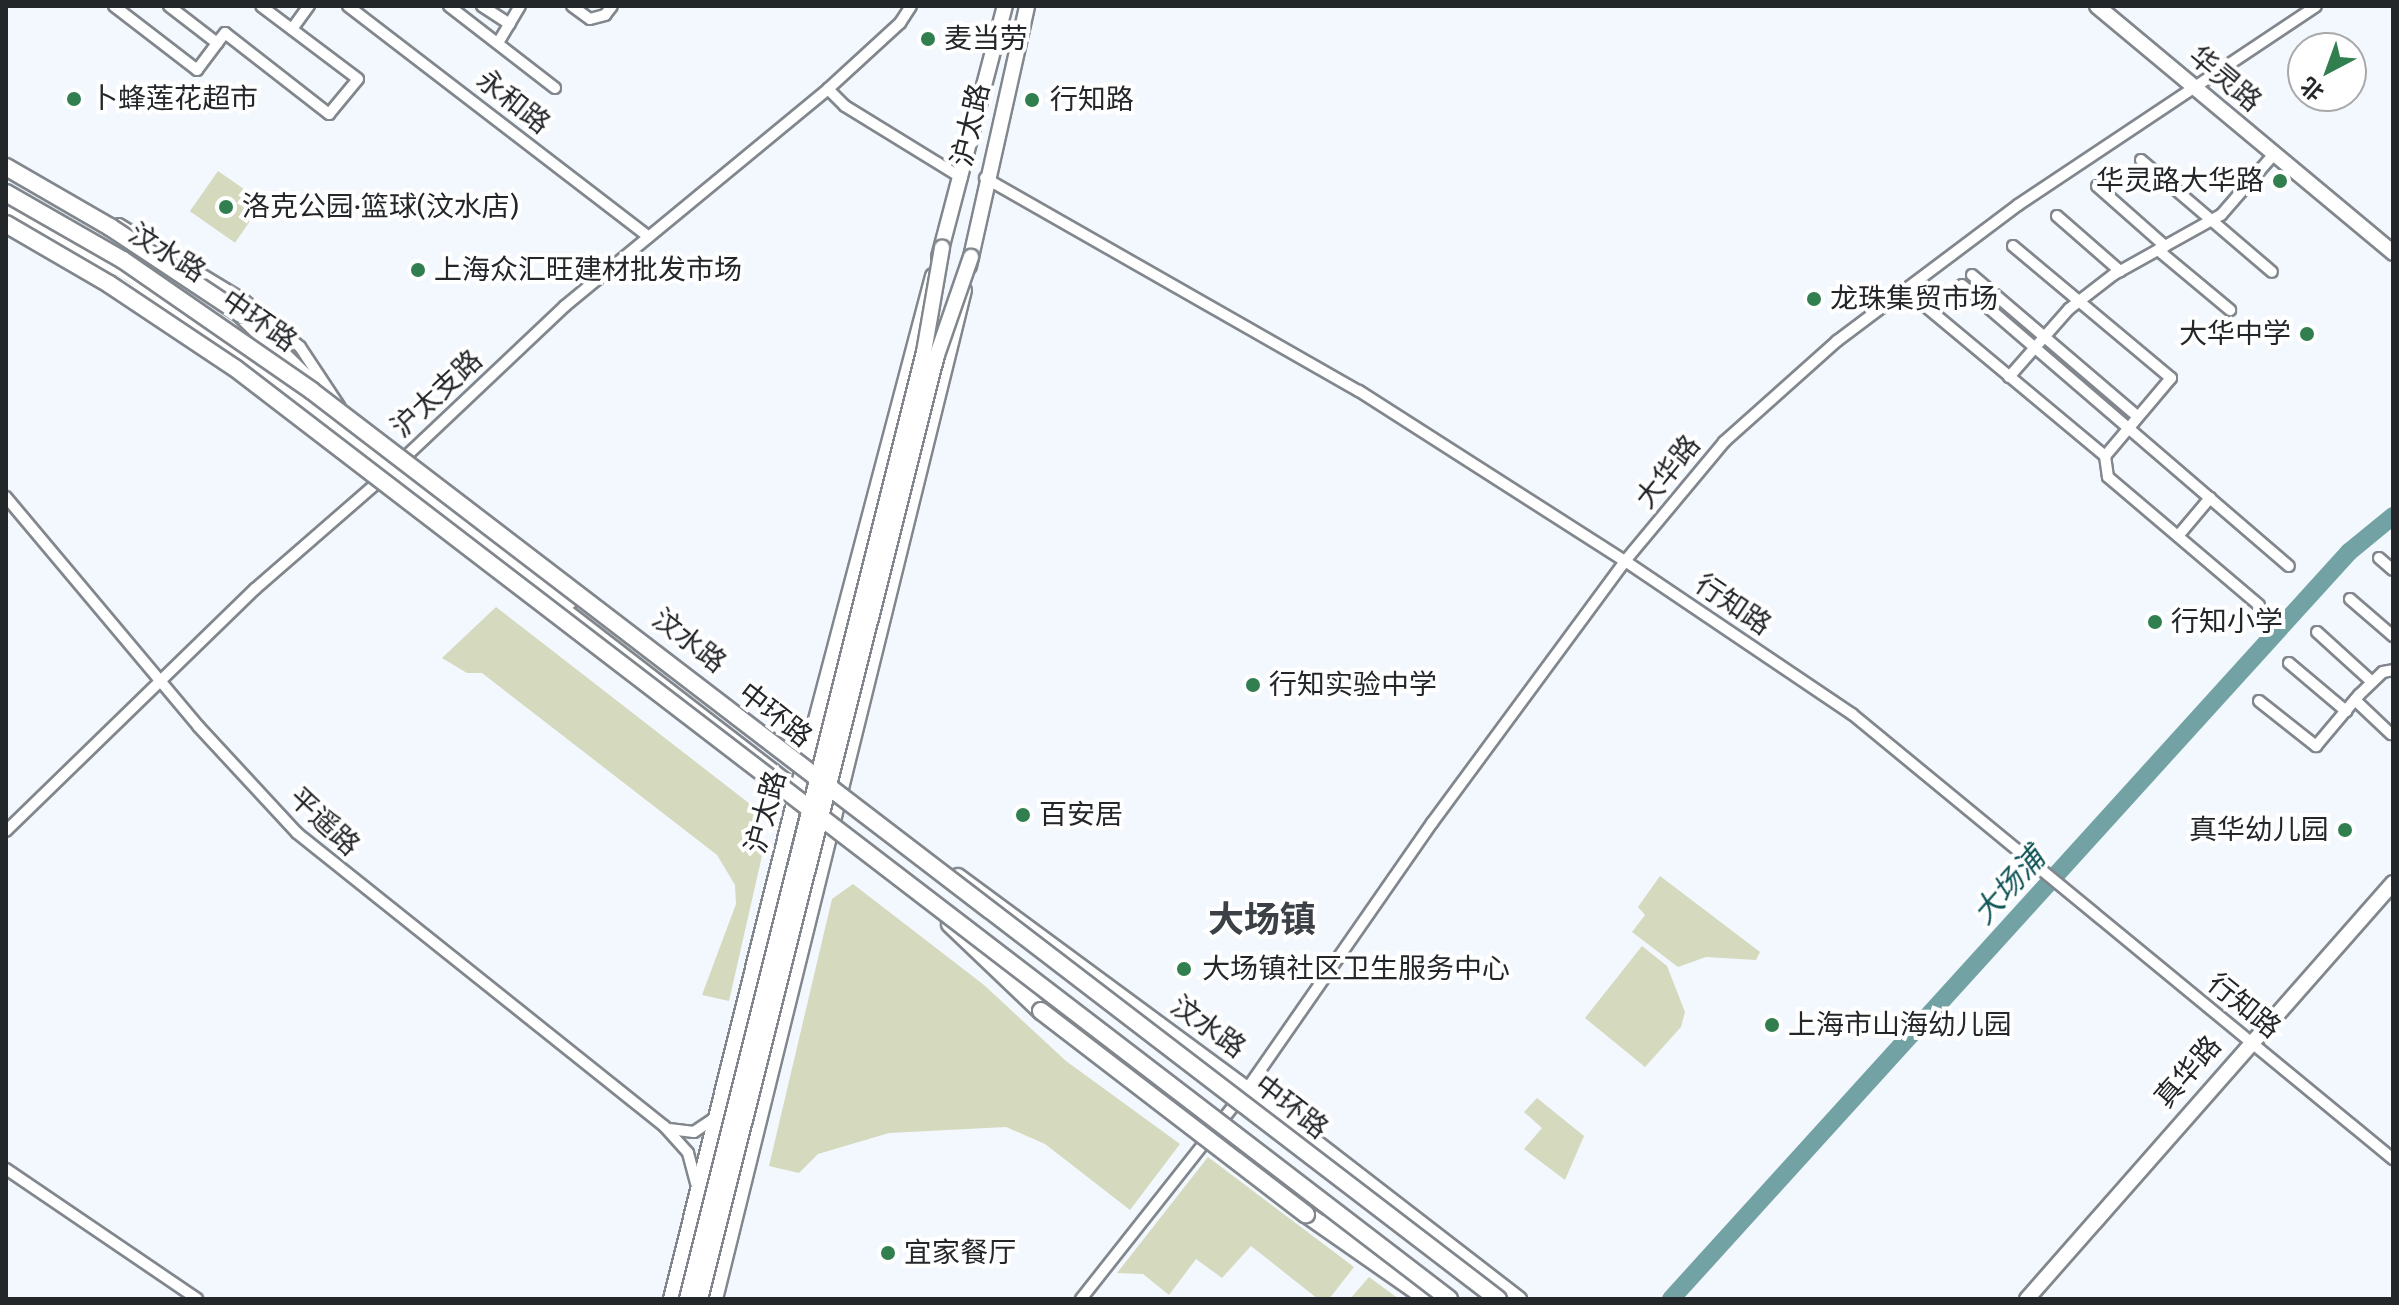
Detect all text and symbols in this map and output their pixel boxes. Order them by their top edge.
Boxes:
place label: 麦当劳 [944,22,1028,56]
marker: 麦当劳 [919,30,937,48]
north arrow [2287,32,2367,112]
street label: 华灵路 [2182,39,2268,119]
street label: 永和路 [470,63,556,141]
text: 北 [2295,72,2329,106]
street label: 沪太路 [945,80,997,170]
place label: 卜蜂莲花超市 [90,82,258,116]
place label: 行知路 [1050,83,1134,117]
marker: 行知路 [1021,89,1043,111]
marker: 卜蜂莲花超市 [65,90,83,108]
place label: 华灵路大华路 [2096,164,2264,198]
marker: 华灵路大华路 [2271,172,2289,190]
place label: 洛克公园·篮球(汶水店) [242,190,519,224]
marker: 洛克公园·篮球(汶水店) [217,198,235,216]
street label: 汶水路 [122,216,212,290]
place label: 上海众汇旺建材批发市场 [434,253,742,287]
marker: 上海众汇旺建材批发市场 [409,261,427,279]
place label: 龙珠集贸市场 [1830,282,1998,316]
street label: 中环路 [215,283,303,359]
marker: 龙珠集贸市场 [1805,290,1823,308]
place label: 大华中学 [2179,317,2291,351]
marker: 大华中学 [2298,325,2316,343]
street label: 沪太支路 [385,344,489,444]
street label: 大华路 [1629,429,1707,515]
street label: 行知路 [1689,568,1777,642]
street label: 汶水路 [646,602,732,680]
place label: 行知小学 [2171,605,2283,639]
marker: 行知小学 [2146,613,2164,631]
place label: 行知实验中学 [1269,668,1437,702]
street label: 中环路 [732,676,818,754]
marker: 行知实验中学 [1244,676,1262,694]
street label: 沪太路 [739,767,793,857]
street label: 平遥路 [282,781,366,863]
place label: 百安居 [1039,798,1123,832]
marker: 百安居 [1014,806,1032,824]
place label: 真华幼儿园 [2189,813,2329,847]
marker: 真华幼儿园 [2336,821,2354,839]
water label: 大场浦 [1966,841,2052,931]
district label: 大场镇 [1208,899,1316,943]
place label: 大场镇社区卫生服务中心 [1202,952,1510,986]
marker: 大场镇社区卫生服务中心 [1173,958,1195,980]
street label: 行知路 [2201,967,2287,1045]
street label: 汶水路 [1164,989,1252,1065]
place label: 上海市山海幼儿园 [1788,1008,2012,1042]
marker: 上海市山海幼儿园 [1763,1016,1781,1034]
street label: 真华路 [2148,1029,2228,1115]
street label: 中环路 [1248,1068,1334,1146]
place label: 宜家餐厅 [904,1236,1016,1270]
marker: 宜家餐厅 [879,1244,897,1262]

